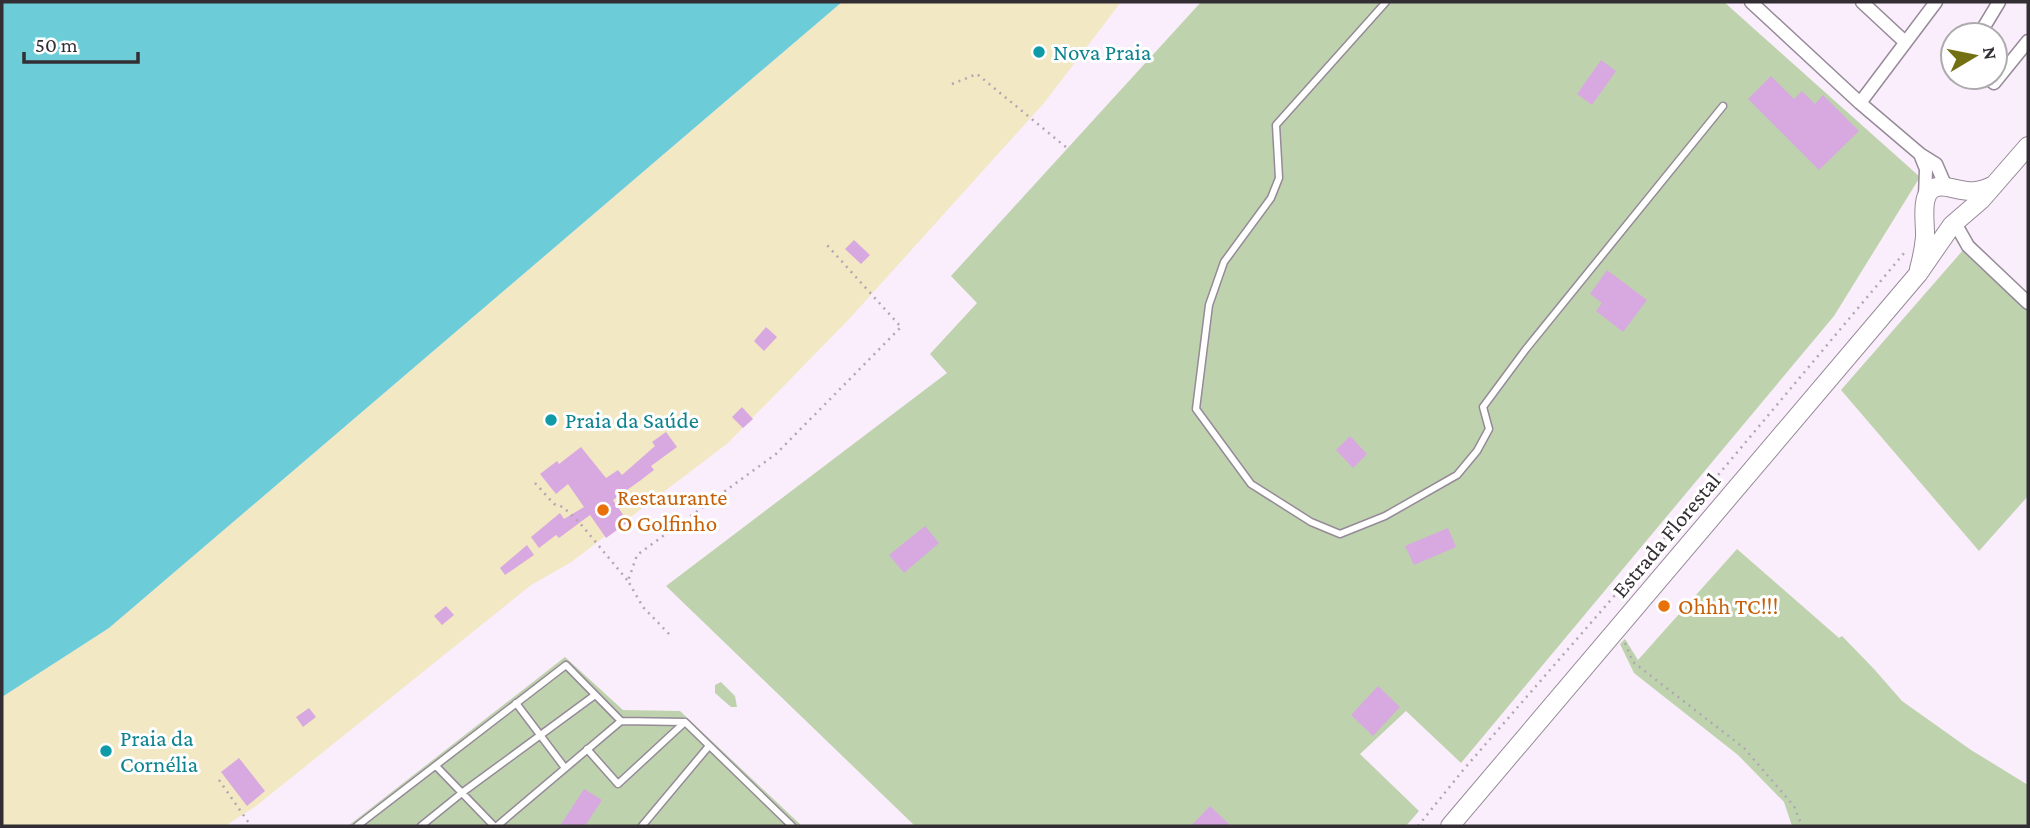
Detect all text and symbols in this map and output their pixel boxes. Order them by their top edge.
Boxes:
scale bar [24,21,138,65]
north arrow [1939,21,2009,91]
text: 50 m [35,33,78,57]
place label: Nova Praia [1053,39,1152,65]
marker: Nova Praia [1031,44,1047,60]
text: N [1979,45,2002,61]
place label: Praia da Saúde [565,407,699,433]
marker: Praia da Saúde [543,412,559,428]
street label: Estrada Florestal [1606,468,1726,602]
place label: Restaurante O Golfinho [617,484,727,536]
marker: Restaurante O Golfinho [595,502,611,518]
place label: Ohhh TC!!! [1678,593,1779,619]
marker: Ohhh TC!!! [1656,598,1672,614]
place label: Praia da Cornélia [120,725,199,777]
marker: Praia da Cornélia [98,743,114,759]

